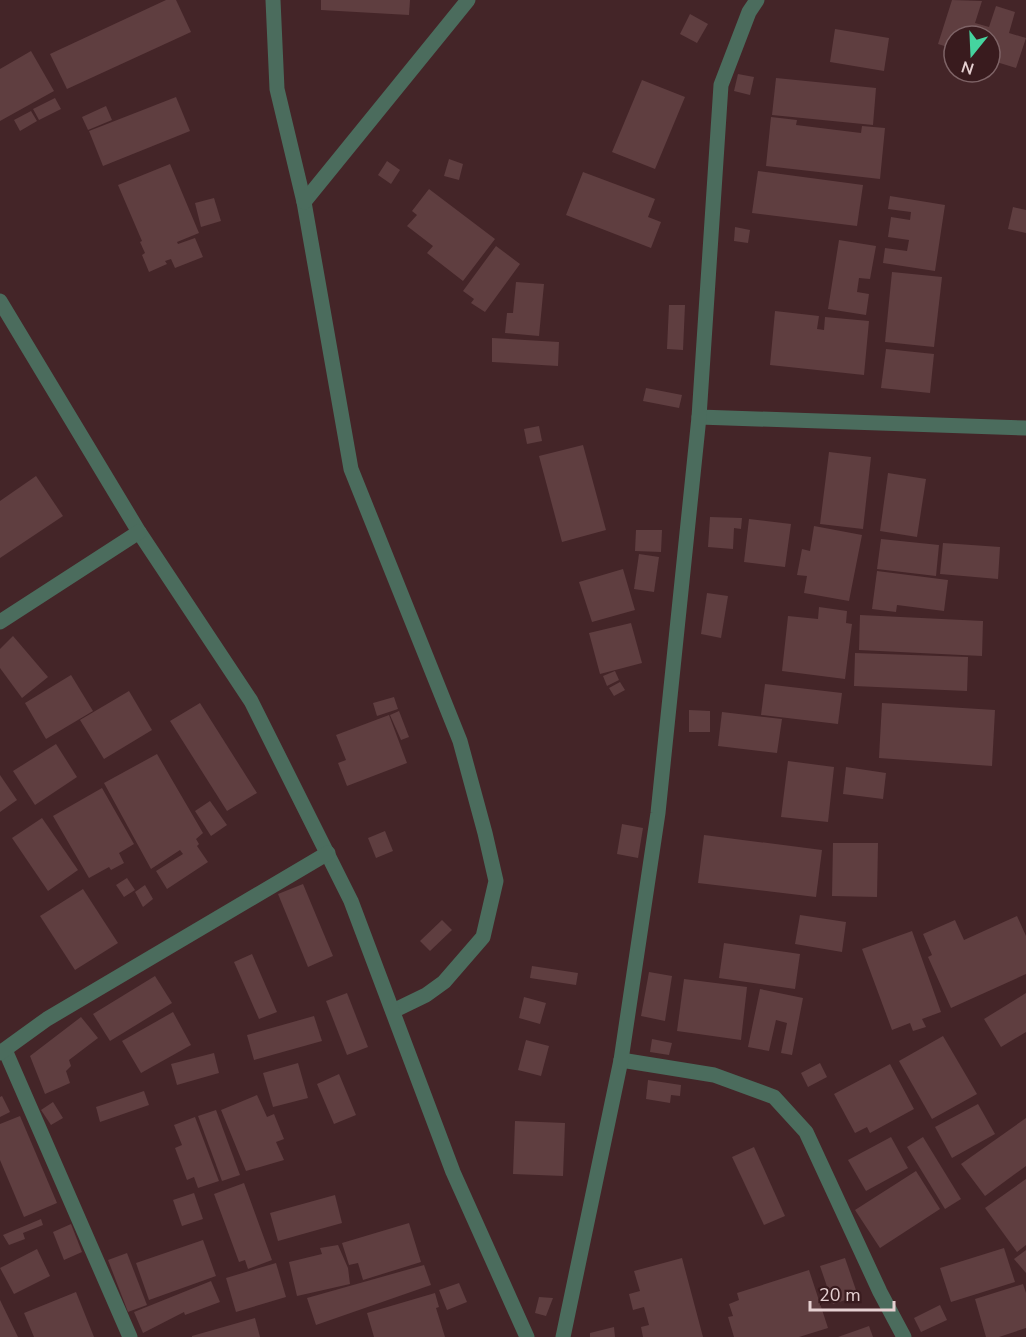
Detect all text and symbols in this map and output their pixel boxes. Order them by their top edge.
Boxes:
north arrow [942,24,1002,84]
text: N [959,55,977,80]
scale bar [810,1274,894,1312]
text: 20 m [819,1283,861,1307]

